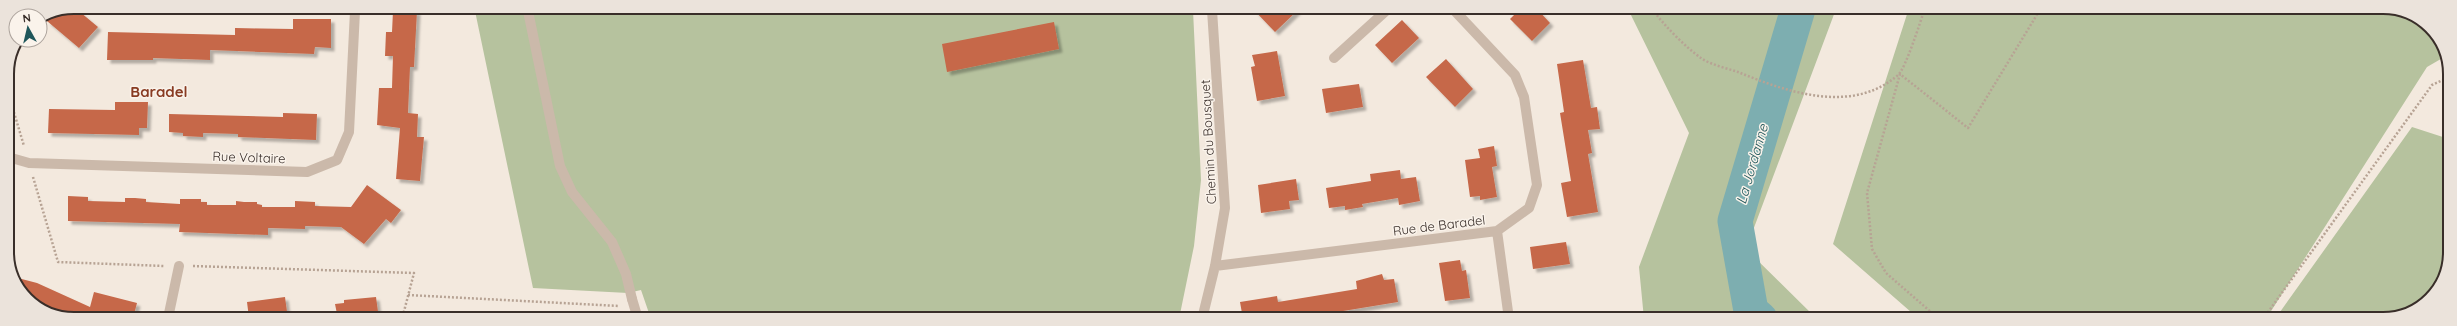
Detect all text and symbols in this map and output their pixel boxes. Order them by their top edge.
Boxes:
north arrow [8,8,48,48]
text: N [22,11,32,26]
street label: Chemin du Bousquet [1197,79,1219,205]
district label: Baradel [130,82,188,101]
water label: La Jordanne [1732,121,1772,206]
street label: Rue Voltaire [212,148,286,166]
street label: Rue de Baradel [1392,211,1486,239]

